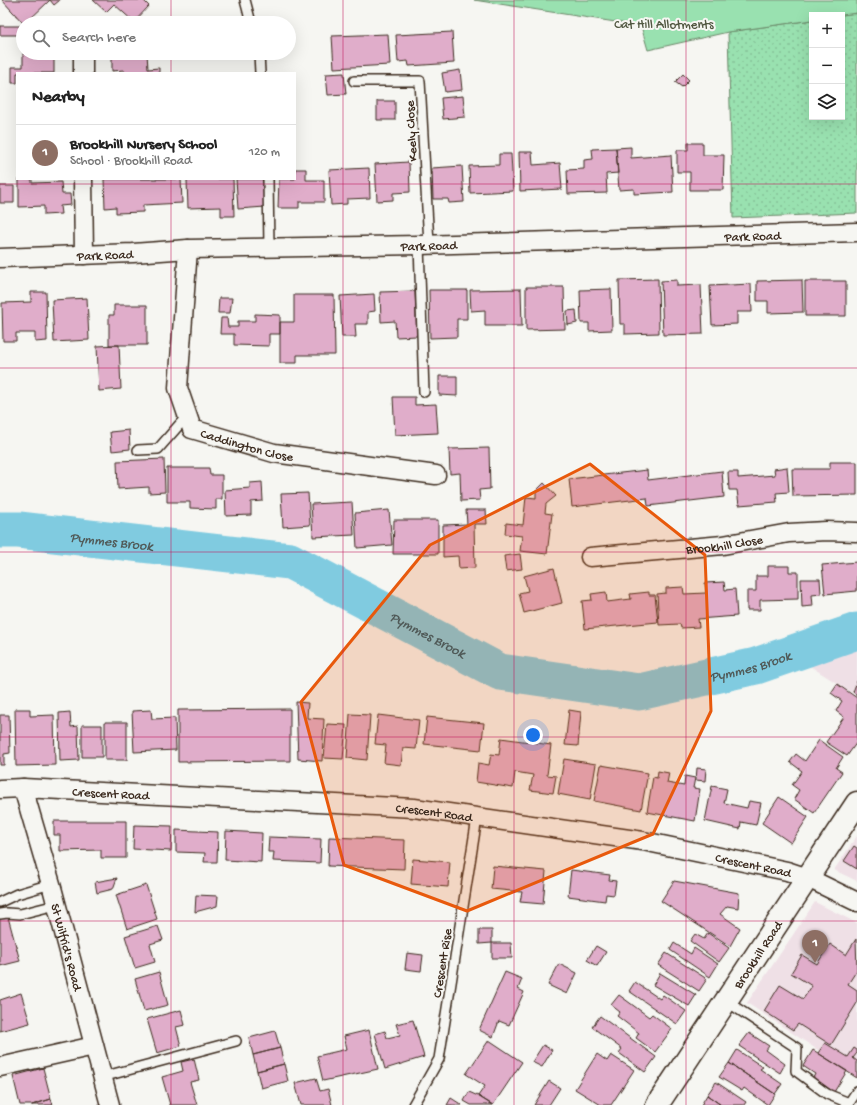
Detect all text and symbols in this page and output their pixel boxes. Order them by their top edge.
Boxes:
map controls [809,12,845,120]
button: + [809,12,845,48]
search box [16,16,296,60]
park label: Cat Hill Allotments [614,18,715,33]
icon: search [30,27,52,49]
text: Search here [62,29,136,47]
button: − [809,48,845,84]
button: layers [809,84,845,120]
text: Nearby [32,88,85,108]
street label: Keely Close [403,100,422,162]
text: Brookhill Nursery School [70,136,217,154]
text: 1 [42,145,48,160]
text: 120 m [249,145,280,160]
text: School · Brookhill Road [70,154,192,169]
street label: Park Road [723,229,782,246]
street label: Park Road [399,239,459,255]
street label: Park Road [76,248,135,265]
street label: Caddington Close [198,427,294,466]
water label: Pymmes Brook [69,530,155,556]
street label: Brookhill Close [684,533,765,558]
water label: Pymmes Brook [386,609,469,664]
water label: Pymmes Brook [709,648,795,687]
your location [523,725,543,745]
street label: Crescent Road [72,786,151,805]
street label: Crescent Road [395,802,475,827]
street label: Crescent Road [714,851,794,882]
street label: St Wilfrid's Road [47,902,85,994]
street label: Brookhill Road [731,918,787,993]
street label: Crescent Rise [431,927,456,999]
pin: 1 [802,930,828,963]

